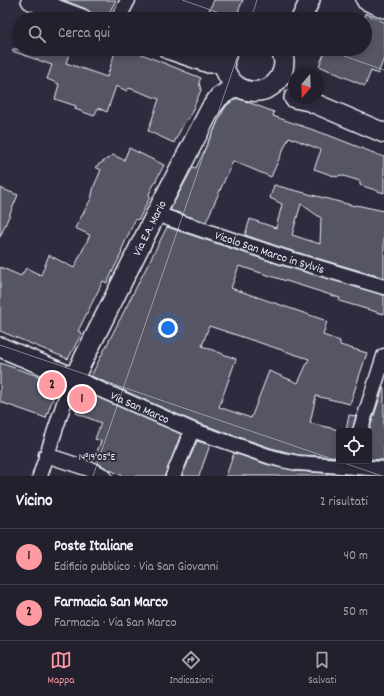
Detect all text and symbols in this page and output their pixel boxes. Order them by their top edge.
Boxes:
search box [12,12,372,56]
icon: search [26,23,48,45]
text: Cerca qui [58,23,110,45]
north arrow [288,68,324,104]
street label: Via E.A. Mario [129,198,171,259]
street label: Vicolo San Marco in Sylvis [212,228,326,279]
your location [158,318,178,338]
pin: 2 [39,370,65,400]
pin: 1 [69,384,95,414]
street label: Via San Marco [107,388,172,429]
map controls [336,428,372,464]
button: locate [336,428,372,464]
text: 14°19'05"E [79,451,116,465]
text: Vicino [16,490,53,514]
text: 2 risultati [320,493,368,512]
text: Poste Italiane [54,536,133,558]
text: 1 [28,547,30,566]
text: 40 m [344,547,368,566]
text: Edificio pubblico · Via San Giovanni [54,558,218,577]
text: Farmacia San Marco [54,592,168,614]
text: 2 [26,603,32,622]
text: 50 m [343,603,368,622]
text: Farmacia · Via San Marco [54,614,176,633]
tab: Mappa [48,649,74,689]
tab: Indicazioni [170,649,213,689]
tab: Salvati [308,649,336,689]

